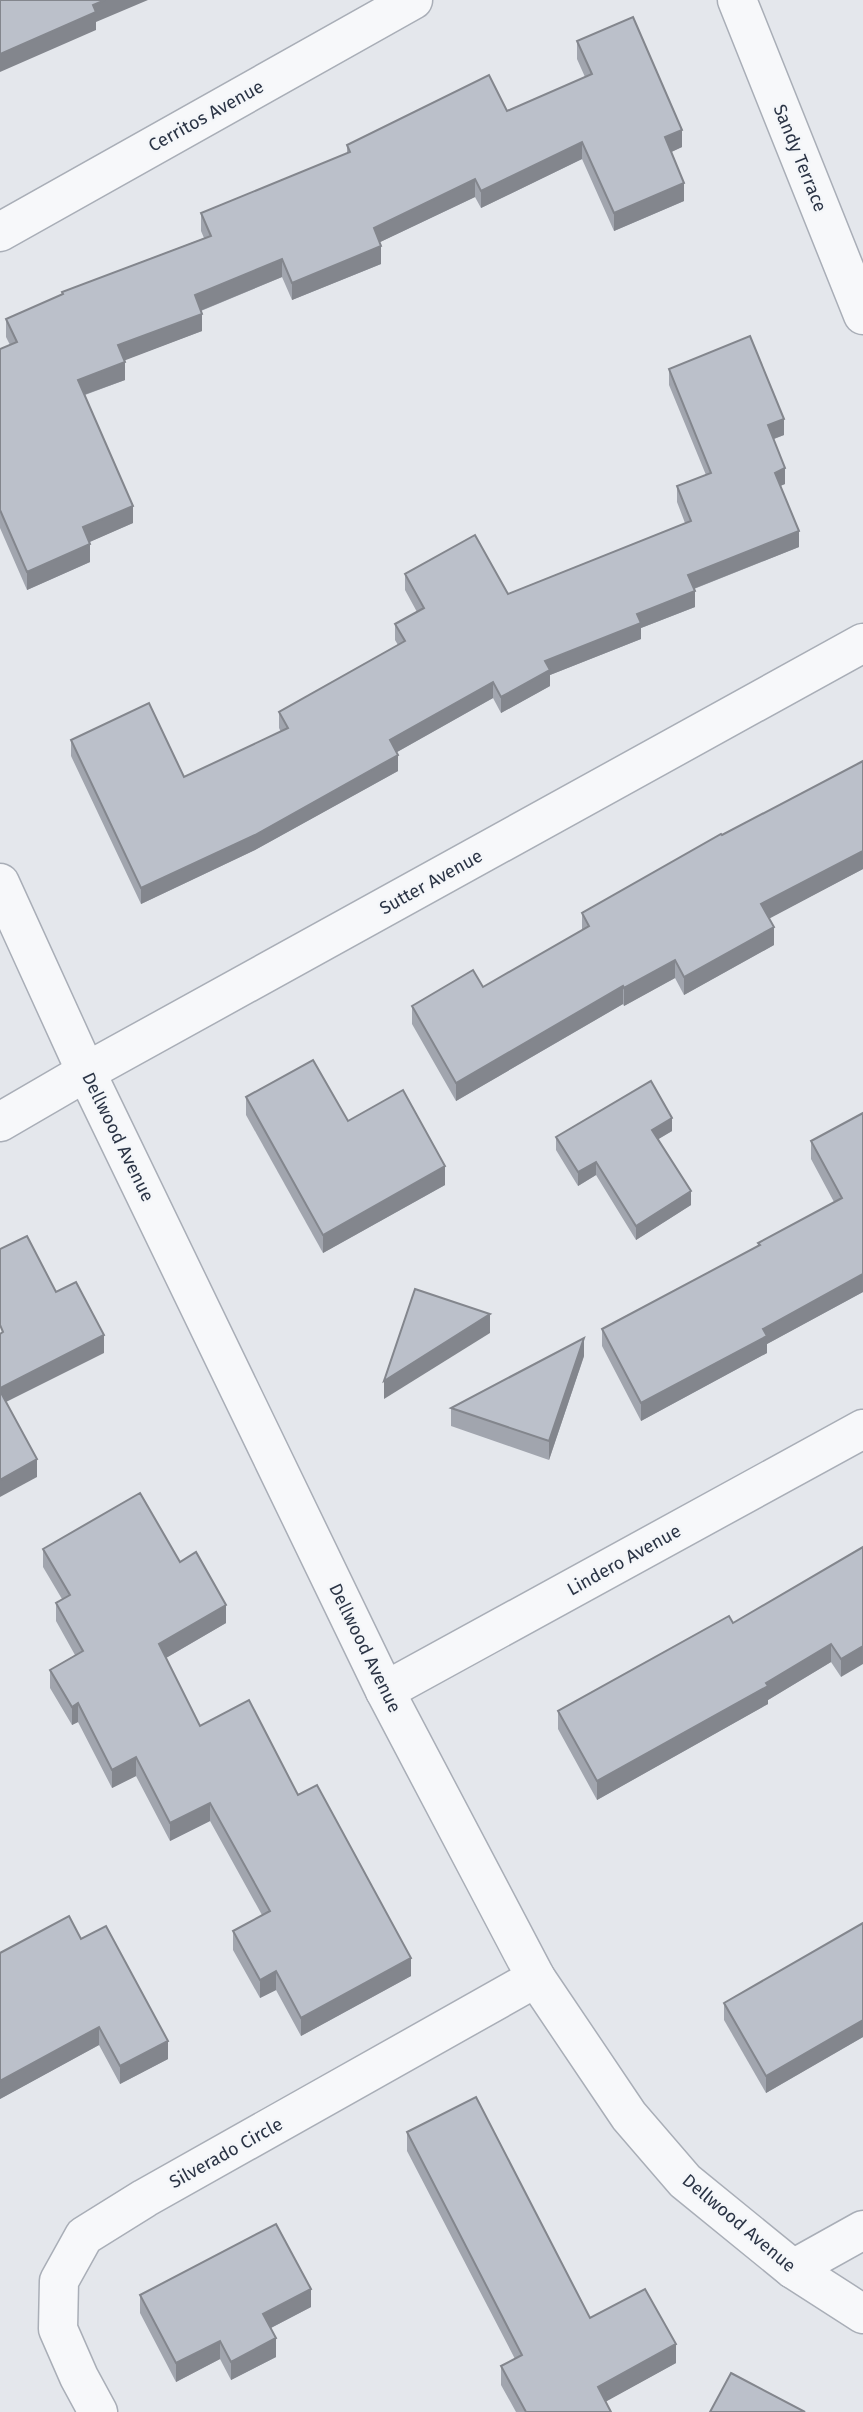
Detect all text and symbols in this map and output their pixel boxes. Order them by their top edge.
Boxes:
street label: Cerritos Avenue [145,75,267,157]
street label: Sandy Terrace [768,101,832,215]
street label: Sutter Avenue [376,845,486,919]
street label: Dellwood Avenue [77,1069,159,1205]
street label: Lindero Avenue [563,1520,685,1600]
street label: Dellwood Avenue [324,1580,406,1716]
street label: Silverado Circle [166,2113,286,2193]
street label: Dellwood Avenue [678,2169,800,2277]

